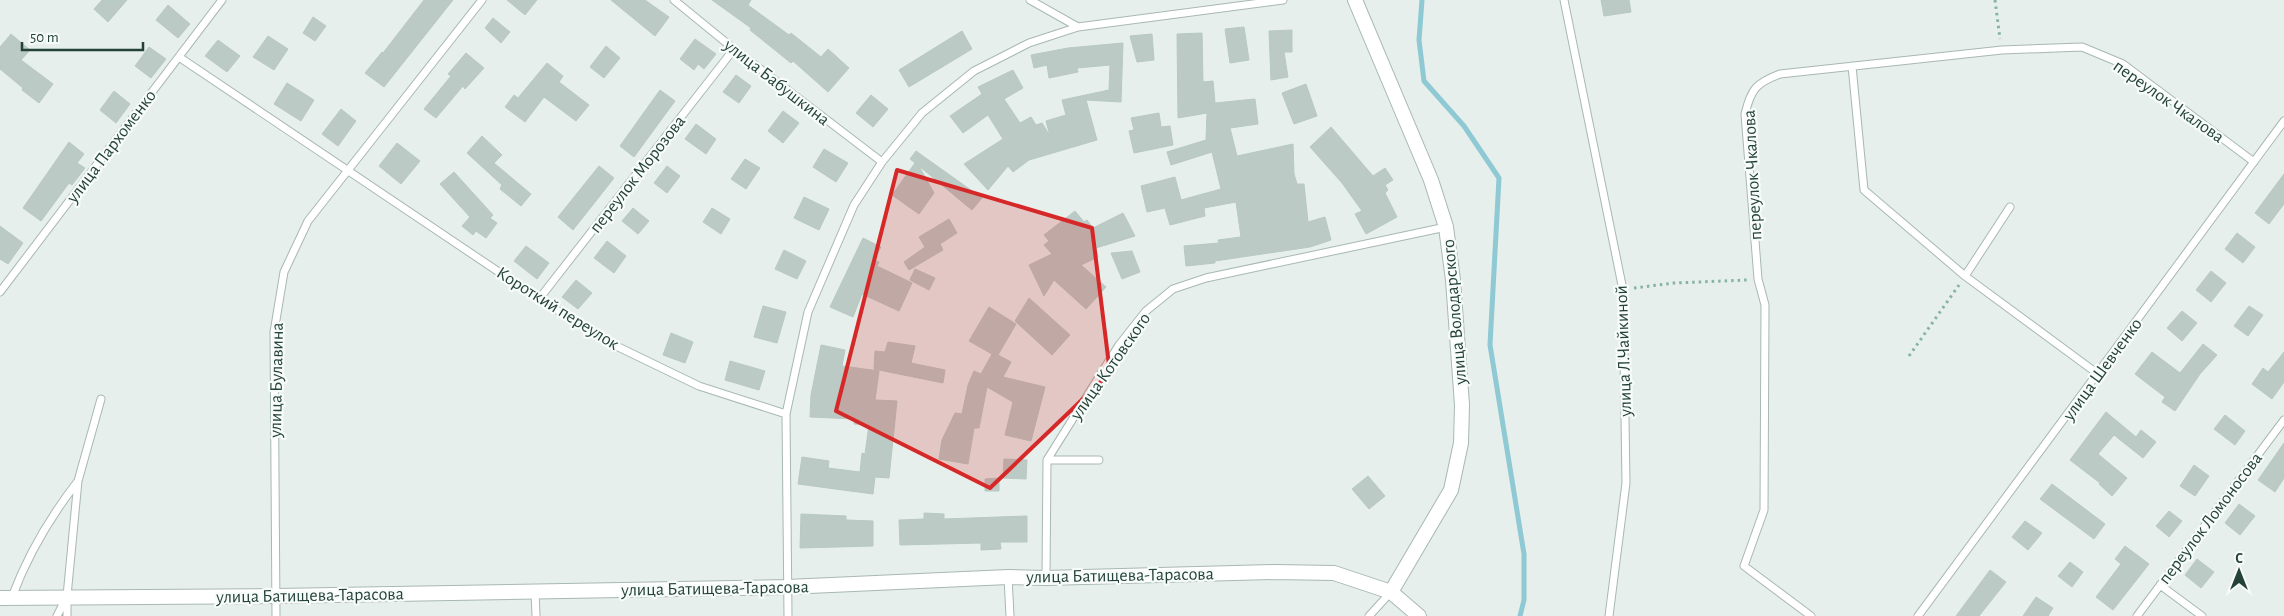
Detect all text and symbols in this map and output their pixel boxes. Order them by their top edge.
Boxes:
scale bar [22,20,144,52]
text: 50 m [30,30,59,45]
street label: улица Бабушкина [719,35,833,129]
street label: переулок Чкалова [2110,57,2227,147]
street label: улица Пархоменко [63,87,160,207]
street label: переулок Чкалова [1741,109,1765,241]
street label: переулок Морозова [586,112,689,237]
street label: улица Володарского [1440,238,1470,386]
street label: Короткий переулок [493,264,622,354]
street label: улица Л.Чайкиной [1613,285,1635,418]
street label: улица Котовского [1067,310,1154,424]
street label: улица Шевченко [2059,315,2146,425]
street label: улица Булавина [267,322,287,439]
street label: переулок Ломоносова [2156,449,2266,588]
north arrow [2214,546,2264,596]
text: С [2235,552,2243,566]
street label: улица Батищева-Тарасова [1025,565,1214,587]
street label: улица Батищева-Тарасова [620,578,809,600]
street label: улица Батищева-Тарасова [215,585,404,607]

